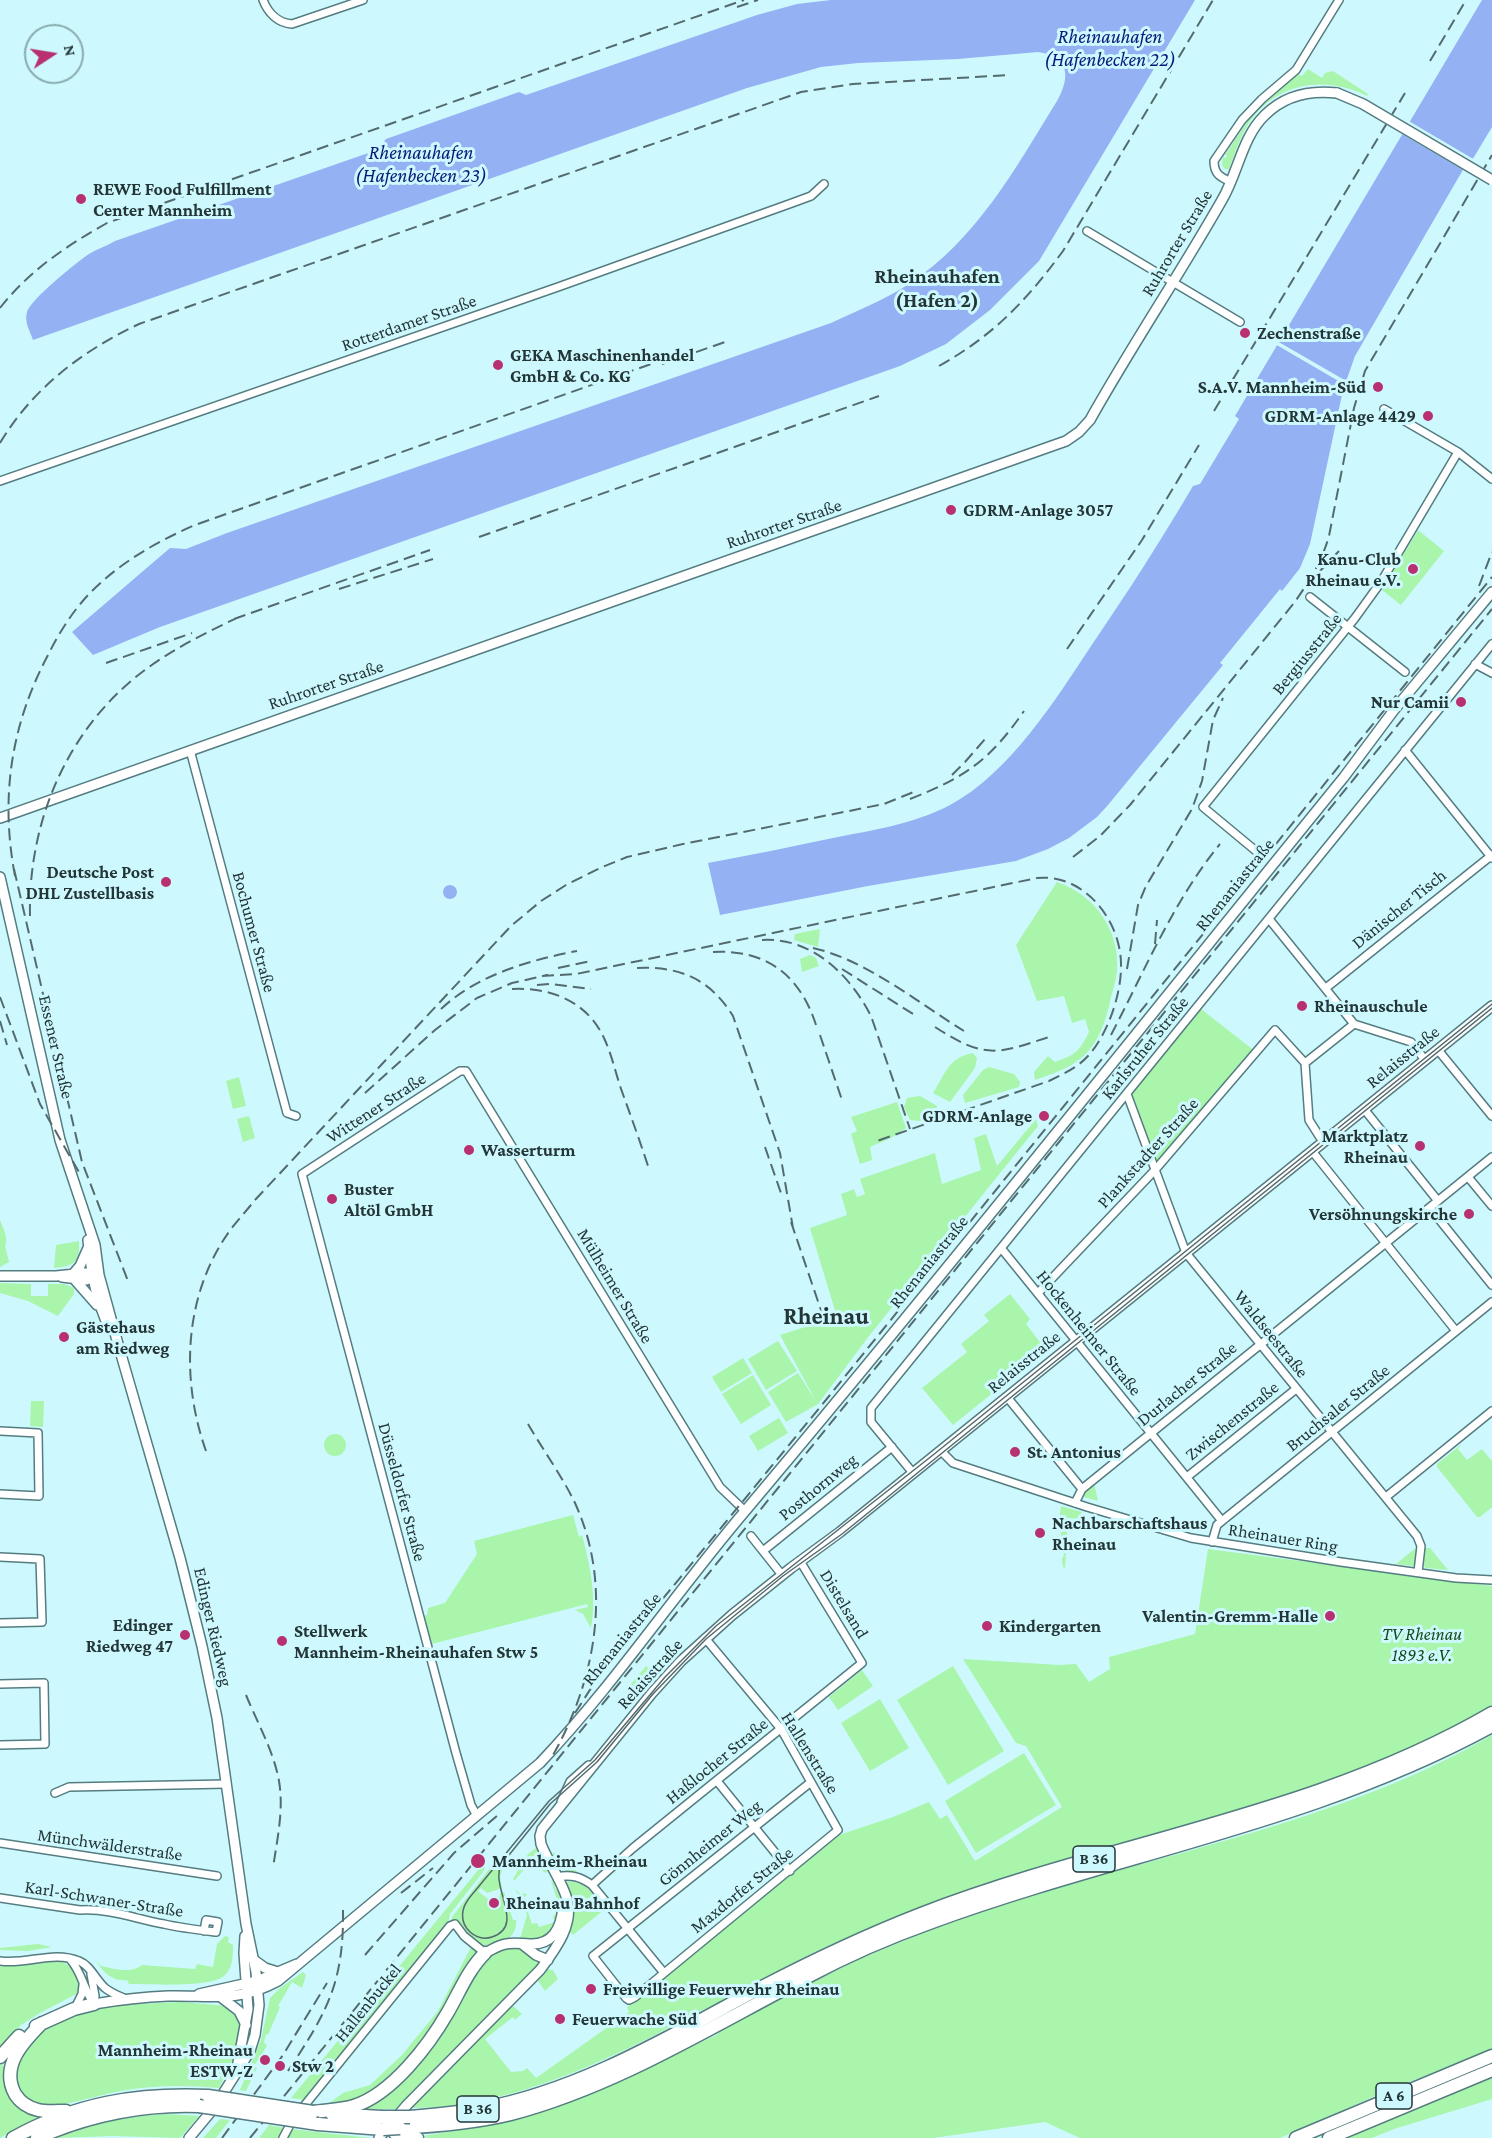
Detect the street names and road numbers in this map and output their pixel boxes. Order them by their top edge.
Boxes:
street label: Ruhrorter Straße [1137,186,1217,300]
street label: Rotterdamer Straße [339,290,479,356]
street label: Ruhrorter Straße [724,494,844,554]
street label: Bergiusstraße [1267,609,1347,699]
street label: Ruhrorter Straße [266,655,386,715]
street label: Rhenaniastraße [1191,834,1279,936]
street label: Dänischer Tisch [1347,864,1451,954]
street label: Bochumer Straße [227,869,281,995]
street label: Karlsruher Straße [1097,992,1193,1104]
street label: Essener Straße [34,993,78,1101]
street label: Relaisstraße [1362,1021,1444,1093]
street label: Wittener Straße [322,1068,430,1148]
street label: Plankstadter Straße [1093,1093,1203,1213]
street label: Rhenaniastraße [885,1211,973,1313]
street label: Mülheimer Straße [572,1225,658,1347]
street label: Hockenheimer Straße [1032,1266,1146,1400]
street label: Waldseestraße [1229,1286,1313,1382]
street label: Relaisstraße [983,1326,1065,1398]
street label: Durlacher Straße [1133,1337,1241,1431]
street label: Bruchsaler Straße [1282,1360,1394,1456]
street label: Zwischenstraße [1181,1377,1283,1465]
street label: Düsseldorfer Straße [373,1420,431,1564]
street label: Posthornweg [774,1449,862,1525]
street label: Rheinauer Ring [1227,1519,1339,1557]
street label: Edinger Riedweg [189,1565,237,1689]
street label: Distelsand [815,1566,873,1642]
street label: Rhenaniastraße [578,1588,666,1690]
street label: Relaisstraße [613,1634,687,1714]
street label: Hallenstraße [776,1708,844,1798]
street label: Haßlocher Straße [662,1713,772,1809]
street label: Gönnheimer Weg [654,1795,766,1891]
street label: Münchwälderstraße [36,1824,184,1866]
street label: Maxdorfer Straße [686,1842,798,1938]
road number: B 36 [1073,1846,1115,1872]
street label: Karl-Schwaner-Straße [23,1876,185,1922]
street label: Hallenbuckel [330,1959,406,2047]
road number: A 6 [1376,2083,1412,2109]
road number: B 36 [457,2096,499,2122]

